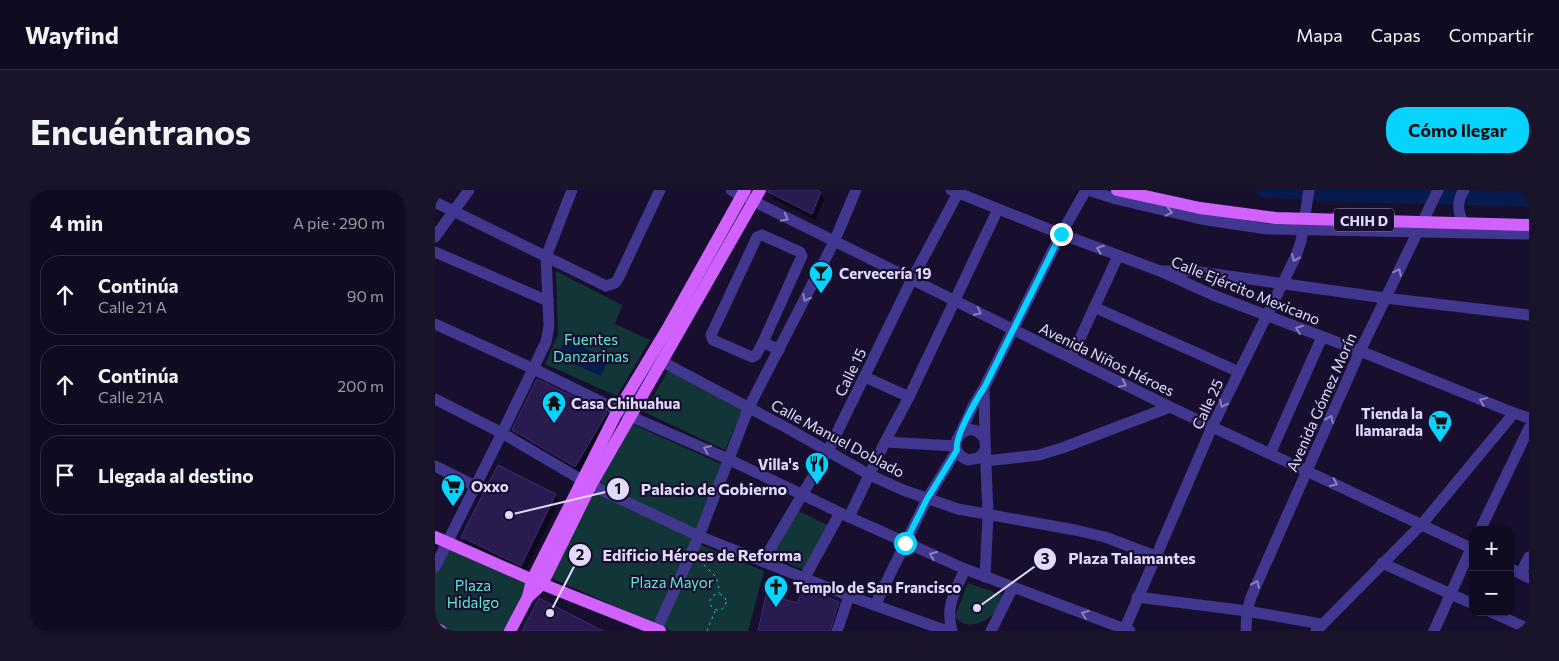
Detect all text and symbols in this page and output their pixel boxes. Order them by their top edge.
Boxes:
text: Wayfind [25,20,119,49]
text: Mapa [1296,24,1343,46]
text: Capas [1371,24,1421,46]
text: Compartir [1449,24,1534,46]
button: Cómo llegar [1386,107,1529,153]
text: Encuéntranos [30,109,251,152]
one-way arrow [1164,206,1173,217]
road number: CHIH D [1334,208,1394,232]
text: 4 min [50,210,103,235]
one-way arrow [780,211,789,222]
text: A pie · 290 m [293,213,385,232]
route end [1050,223,1073,246]
one-way arrow [1096,245,1105,255]
street label: Calle Ejército Mexicano [1169,252,1323,328]
one-way arrow [1290,253,1301,262]
bar icon: Cervecería 19 [808,260,834,294]
place label: Cervecería 19 [839,264,931,282]
one-way arrow [1392,268,1402,277]
text: Continúa [98,274,179,297]
icon: ahead [51,281,79,309]
text: 90 m [347,286,384,305]
one-way arrow [802,292,812,301]
text: Calle 21 A [98,297,167,316]
one-way arrow [973,306,982,316]
street label: Avenida Niños Héroes [1037,319,1178,400]
one-way arrow [1296,325,1304,335]
park label: Fuentes Danzarinas [553,330,629,365]
street label: Avenida Gómez Morín [1282,330,1360,474]
street label: Calle 15 [831,345,869,399]
text: Continúa [98,364,179,387]
icon: ahead [51,371,79,399]
text: 200 m [337,376,384,395]
street label: Calle 25 [1188,376,1226,432]
one-way arrow [1118,378,1127,388]
text: Calle 21A [98,387,164,406]
temple icon: Casa Chihuahua [541,390,567,424]
place label: Casa Chihuahua [571,394,680,412]
street label: Calle Manuel Doblado [768,395,908,481]
one-way arrow [1479,397,1488,407]
one-way arrow [1219,399,1229,408]
place label: Tienda la llamarada [1355,404,1423,439]
supermarket icon: Tienda la llamarada [1427,409,1453,443]
one-way arrow [1323,415,1334,424]
one-way arrow [703,445,712,456]
restaurant icon: Villa's [804,451,830,485]
place label: Villa's [758,455,799,473]
icon: arrive [51,461,79,489]
text: Llegada al destino [98,464,254,487]
supermarket icon: Oxxo [440,473,466,507]
callout: Palacio de Gobierno [605,474,797,505]
place label: Oxxo [471,477,509,495]
one-way arrow [1329,477,1338,487]
text: 1 [615,479,621,497]
text: Palacio de Gobierno [641,479,788,498]
map controls [1469,526,1514,616]
button: + [1469,526,1514,571]
route start [894,532,917,555]
callout: Edificio Héroes de Reforma [567,540,811,571]
callout: Plaza Talamantes [1033,543,1206,574]
text: 2 [576,545,584,563]
text: Edificio Héroes de Reforma [602,545,802,564]
text: Plaza Talamantes [1068,548,1196,567]
text: 3 [1041,549,1050,567]
one-way arrow [929,551,938,562]
button: − [1469,571,1514,616]
park label: Plaza Mayor [630,573,714,591]
church icon: Templo de San Francisco [763,574,789,608]
park label: Plaza Hidalgo [447,576,499,611]
place label: Templo de San Francisco [793,578,961,596]
one-way arrow [1250,580,1261,589]
one-way arrow [1081,610,1090,620]

